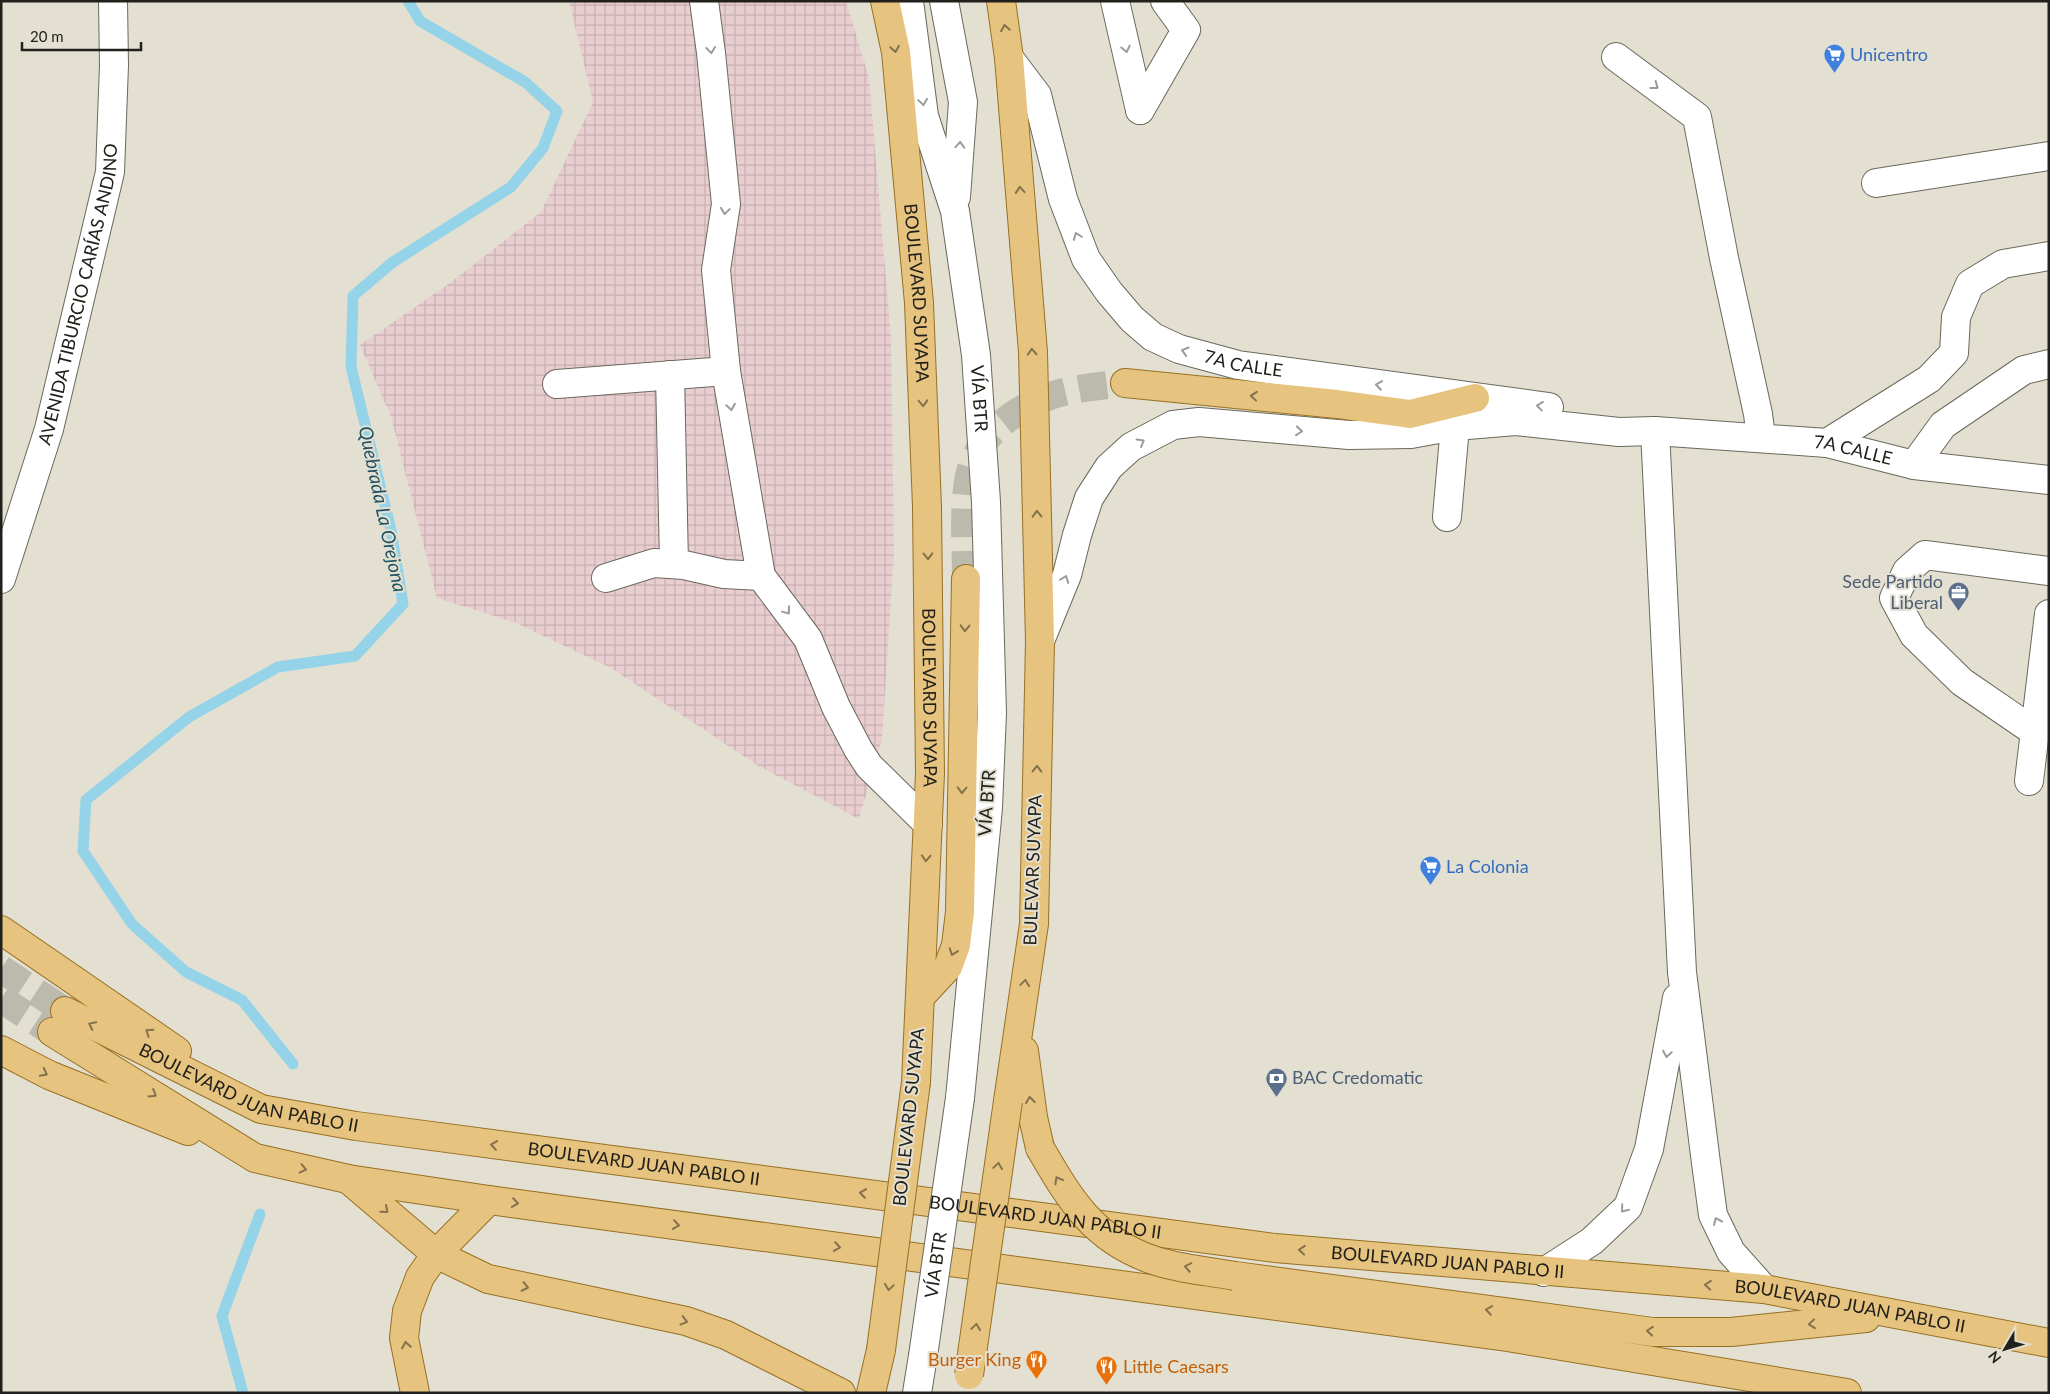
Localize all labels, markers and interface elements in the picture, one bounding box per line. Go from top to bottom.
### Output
scale bar [22,20,141,52]
one-way arrow [1000,24,1011,32]
text: 20 m [30,27,64,45]
supermarket icon: Unicentro [1822,43,1846,74]
place label: Unicentro [1850,43,1928,65]
one-way arrow [1120,44,1131,53]
one-way arrow [705,45,715,54]
one-way arrow [889,45,899,53]
one-way arrow [1649,80,1658,88]
one-way arrow [917,97,927,106]
one-way arrow [954,141,965,149]
street label: AVENIDA TIBURCIO CARÍAS ANDINO [33,143,121,447]
one-way arrow [1015,185,1026,193]
street label: BOULEVARD SUYAPA [900,202,934,384]
one-way arrow [720,207,731,215]
one-way arrow [1073,232,1083,241]
street label: 7A CALLE [1202,344,1284,381]
one-way arrow [1181,346,1189,356]
one-way arrow [1027,348,1038,356]
street label: VÍA BTR [967,364,993,433]
one-way arrow [1374,380,1382,391]
one-way arrow [1250,391,1258,402]
one-way arrow [918,399,929,407]
one-way arrow [1535,401,1543,412]
one-way arrow [726,403,736,411]
water label: Quebrada La Orejona [355,424,412,594]
one-way arrow [1295,425,1303,436]
street label: 7A CALLE [1813,430,1895,469]
one-way arrow [1135,438,1144,448]
one-way arrow [1032,510,1042,518]
one-way arrow [923,552,933,560]
place label: Sede Partido Liberal [1842,570,1943,613]
one-way arrow [1059,576,1069,584]
office icon: Sede Partido Liberal [1947,580,1971,611]
one-way arrow [781,605,789,614]
street label: BOULEVARD SUYAPA [918,608,942,789]
one-way arrow [960,624,970,632]
one-way arrow [1032,764,1042,772]
street label: VÍA BTR [973,768,999,837]
one-way arrow [957,786,967,794]
street label: BULEVAR SUYAPA [1018,793,1046,946]
one-way arrow [921,854,932,862]
supermarket icon: La Colonia [1418,855,1442,886]
place label: La Colonia [1446,855,1529,877]
one-way arrow [949,947,959,956]
one-way arrow [1019,979,1030,987]
one-way arrow [88,1021,97,1031]
street label: BOULEVARD SUYAPA [888,1026,928,1207]
one-way arrow [145,1029,155,1038]
street label: BOULEVARD JUAN PABLO II [136,1038,360,1136]
one-way arrow [1662,1050,1673,1059]
bank icon: BAC Credomatic [1264,1066,1288,1097]
place label: BAC Credomatic [1292,1066,1424,1088]
one-way arrow [39,1067,48,1077]
one-way arrow [148,1088,157,1098]
one-way arrow [1026,1096,1036,1104]
street label: BOULEVARD JUAN PABLO II [526,1137,761,1190]
one-way arrow [489,1140,498,1150]
one-way arrow [993,1162,1003,1170]
one-way arrow [299,1163,307,1173]
one-way arrow [1055,1176,1065,1185]
one-way arrow [859,1188,867,1199]
street label: BOULEVARD JUAN PABLO II [928,1190,1163,1243]
one-way arrow [511,1198,519,1208]
one-way arrow [1621,1204,1630,1213]
one-way arrow [379,1205,388,1214]
one-way arrow [1712,1217,1723,1226]
one-way arrow [672,1219,680,1230]
street label: VÍA BTR [919,1229,951,1299]
one-way arrow [833,1241,841,1252]
street label: BOULEVARD JUAN PABLO II [1330,1241,1565,1282]
one-way arrow [1297,1245,1305,1256]
one-way arrow [1183,1262,1192,1273]
street label: BOULEVARD JUAN PABLO II [1734,1275,1967,1337]
one-way arrow [1703,1280,1711,1291]
one-way arrow [520,1281,529,1292]
one-way arrow [884,1283,895,1291]
one-way arrow [1485,1305,1493,1316]
one-way arrow [679,1315,688,1326]
one-way arrow [1808,1318,1816,1329]
one-way arrow [970,1323,981,1331]
north arrow [1980,1324,2030,1374]
one-way arrow [1646,1326,1654,1337]
one-way arrow [401,1341,412,1349]
place label: Burger King [928,1348,1021,1370]
restaurant icon: Burger King [1025,1348,1049,1379]
text: N [1984,1348,2004,1367]
restaurant icon: Little Caesars [1095,1355,1119,1386]
place label: Little Caesars [1123,1355,1229,1377]

